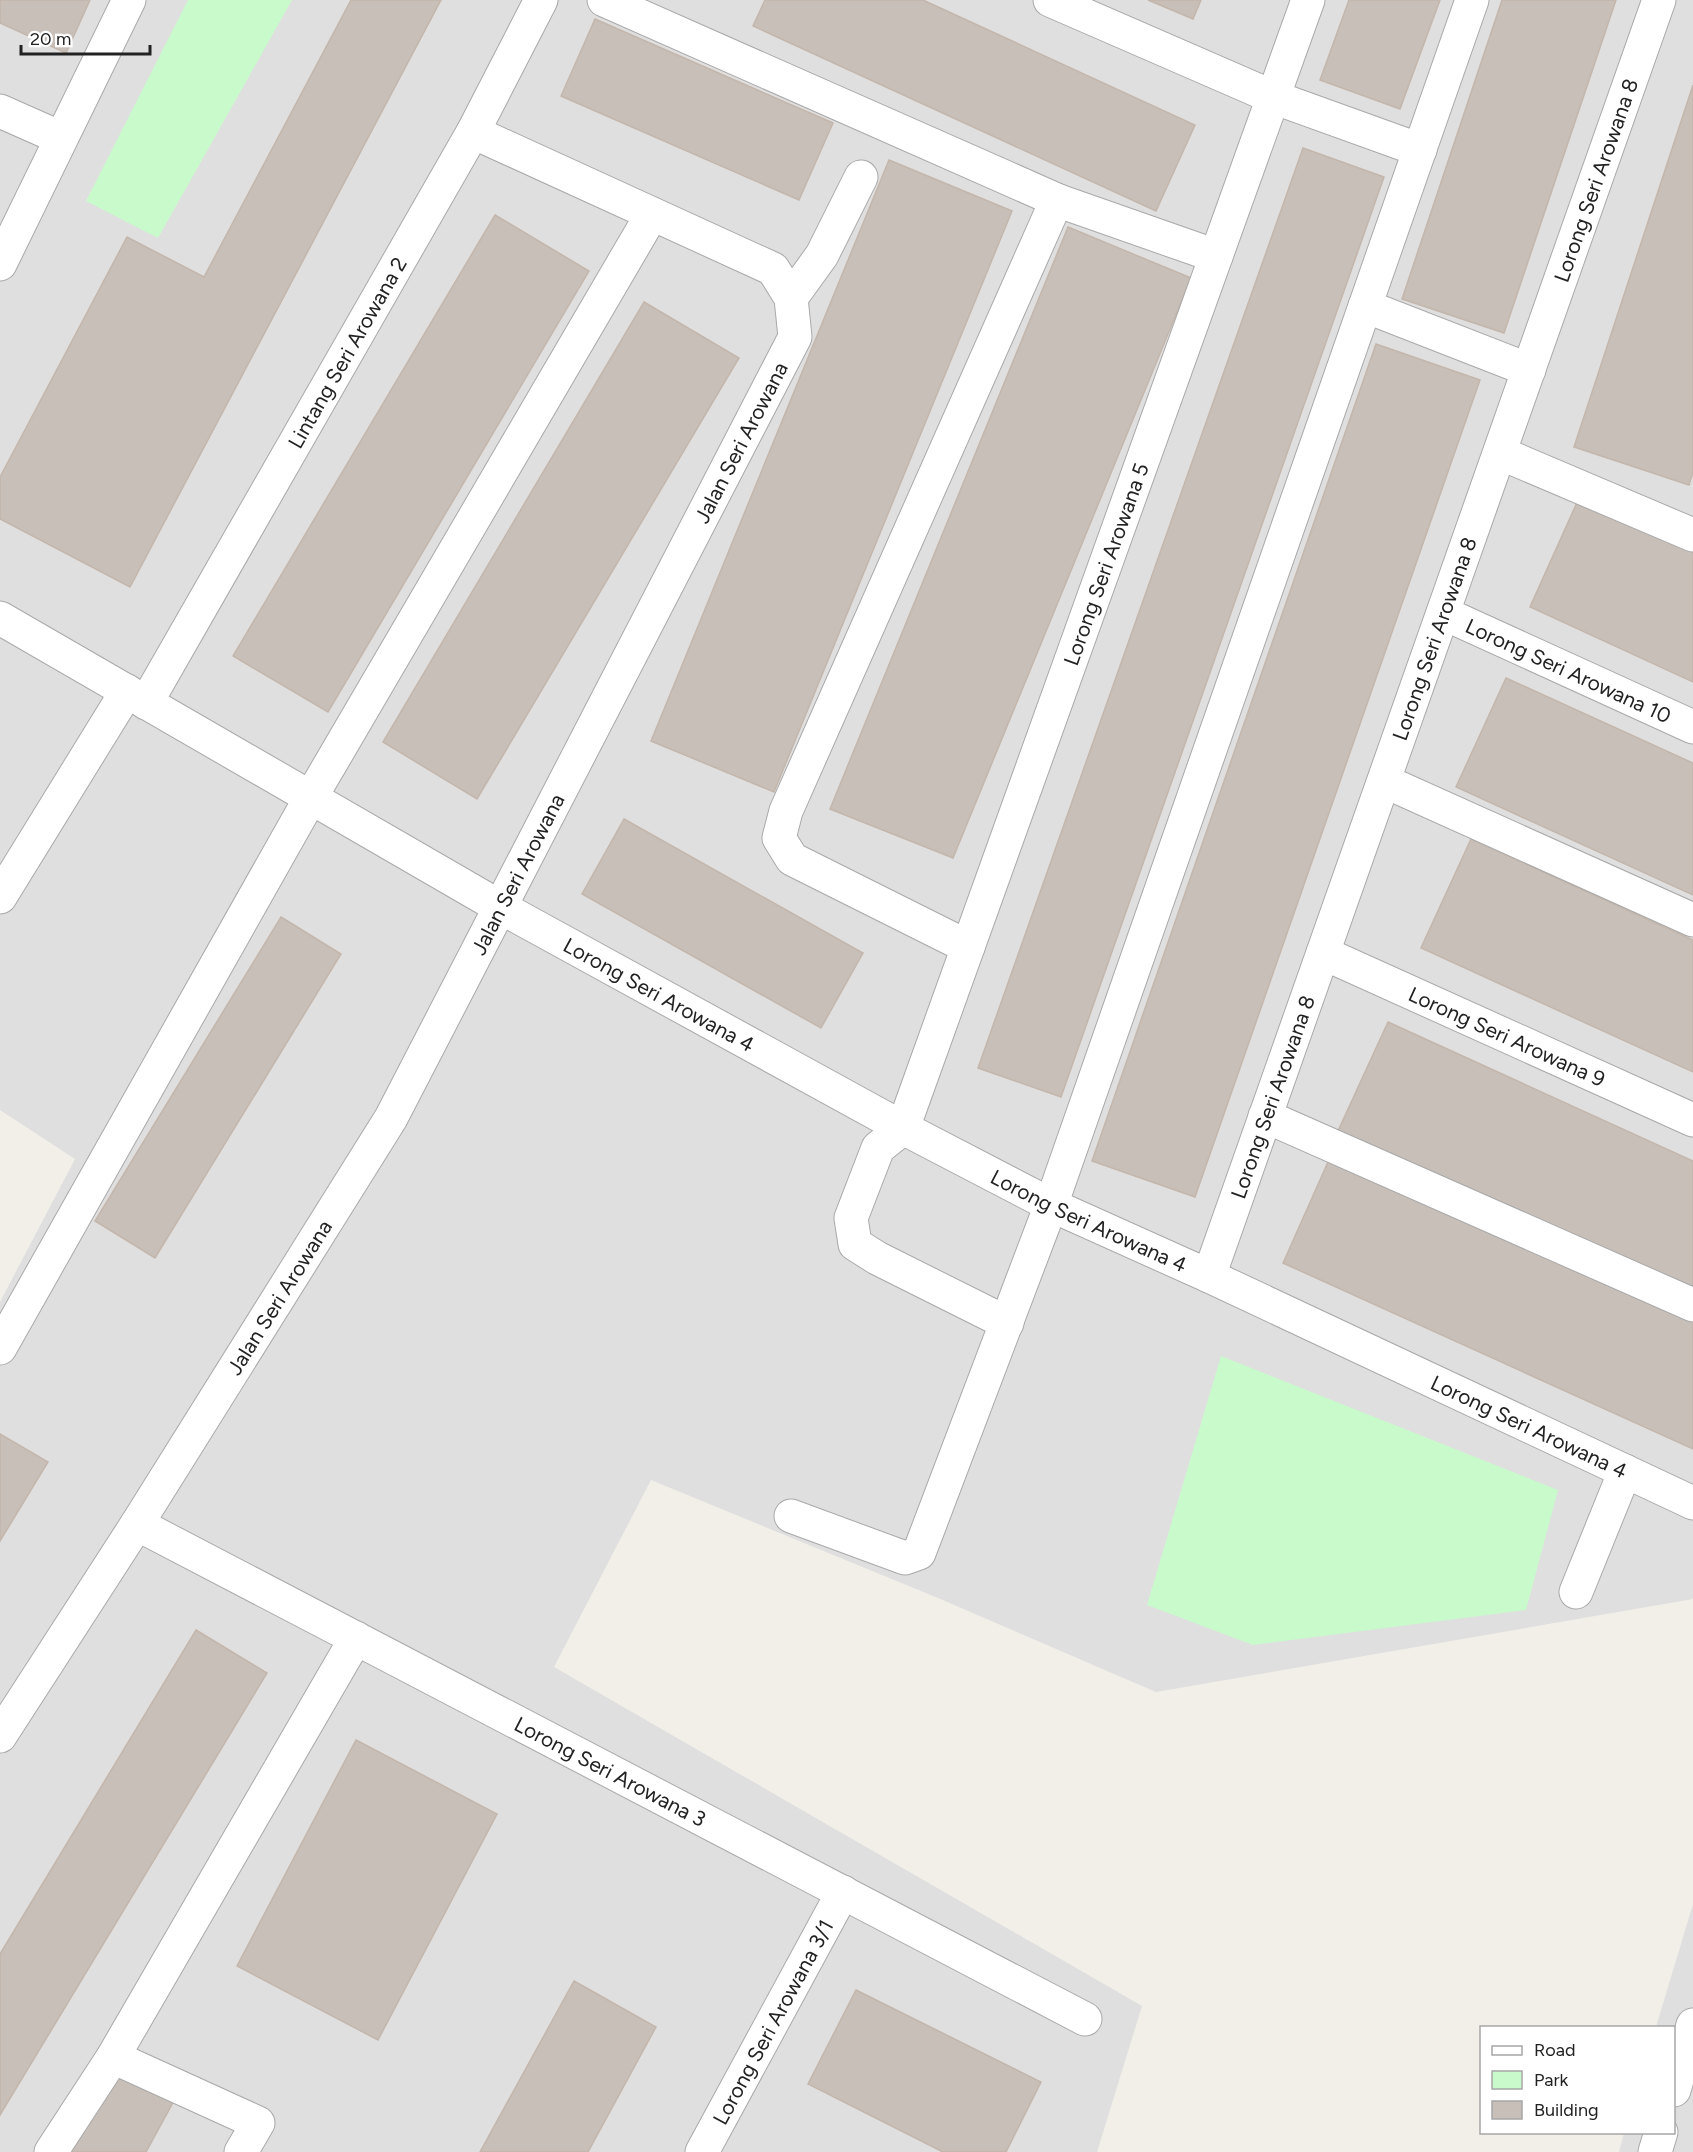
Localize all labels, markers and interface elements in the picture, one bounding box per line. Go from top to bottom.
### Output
scale bar [21,18,150,56]
text: 20 m [30,28,71,50]
street label: Lorong Seri Arowana 8 [1548,75,1643,285]
street label: Lintang Seri Arowana 2 [282,252,411,453]
street label: Jalan Seri Arowana [689,358,792,527]
street label: Lorong Seri Arowana 5 [1058,460,1153,669]
street label: Lorong Seri Arowana 8 [1386,533,1481,744]
street label: Lorong Seri Arowana 10 [1462,613,1675,728]
street label: Jalan Seri Arowana [465,789,569,959]
street label: Lorong Seri Arowana 4 [559,932,759,1057]
street label: Lorong Seri Arowana 9 [1405,981,1609,1091]
street label: Lorong Seri Arowana 8 [1225,992,1320,1202]
street label: Lorong Seri Arowana 4 [987,1163,1191,1277]
street label: Jalan Seri Arowana [221,1215,337,1379]
street label: Lorong Seri Arowana 4 [1427,1369,1632,1483]
street label: Lorong Seri Arowana 3 [510,1711,710,1831]
street label: Lorong Seri Arowana 3/1 [707,1915,838,2129]
legend [1480,2026,1675,2134]
text: Road [1534,2039,1575,2061]
text: Park [1534,2069,1569,2091]
text: Building [1534,2099,1599,2121]

